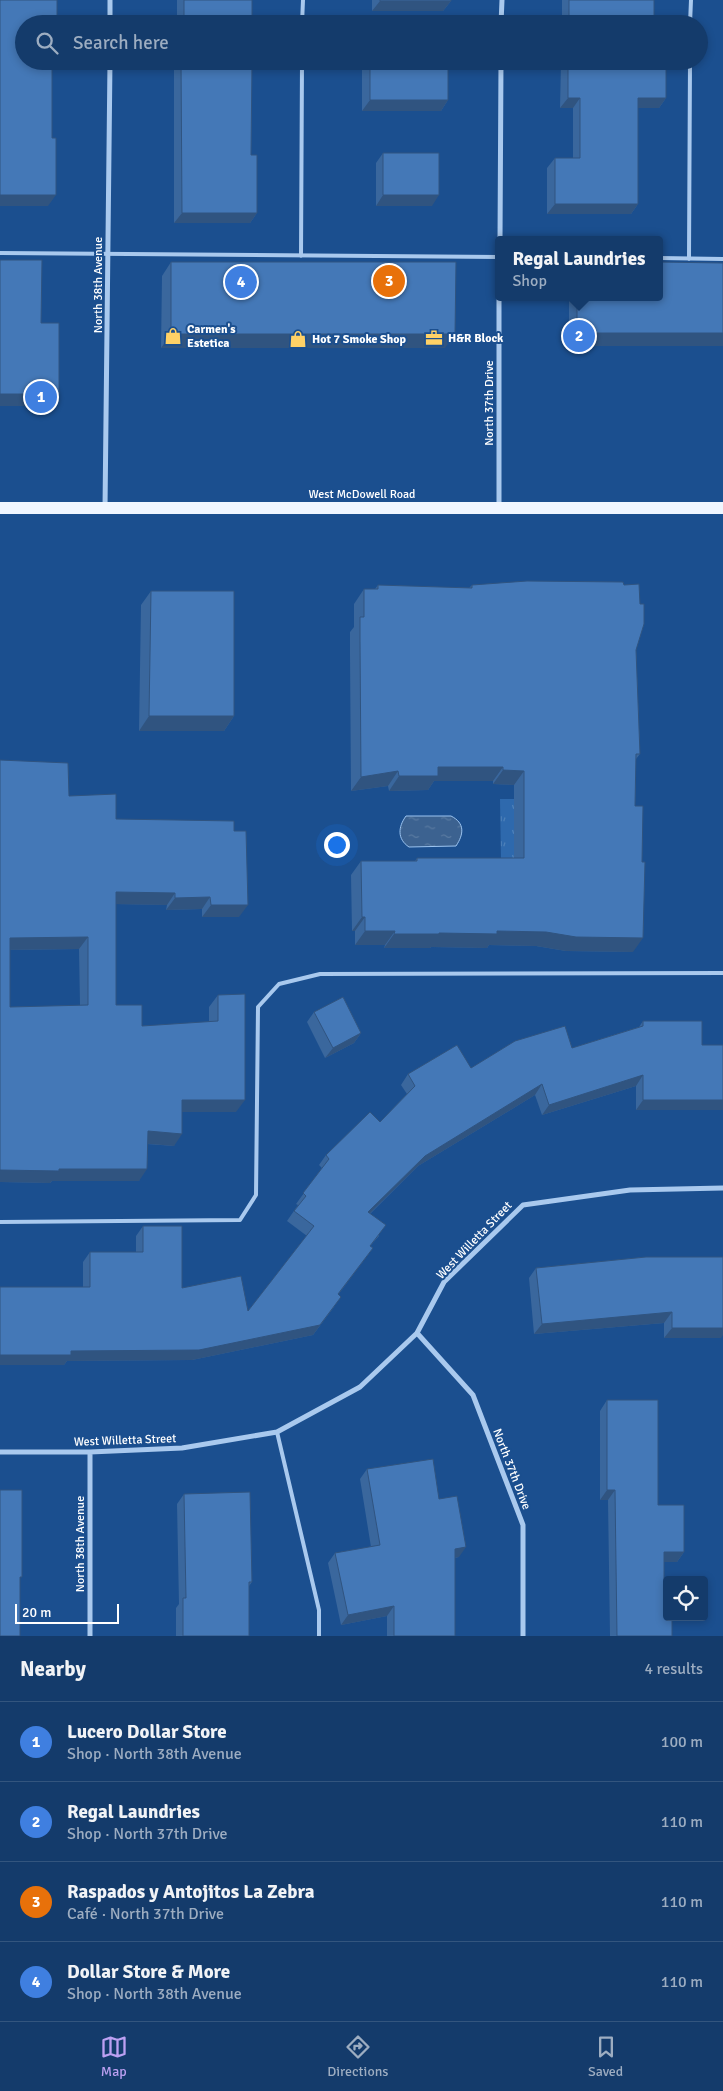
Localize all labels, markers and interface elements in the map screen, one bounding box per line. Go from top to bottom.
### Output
search box [15,15,708,70]
icon: search [33,29,61,57]
text: Search here [73,31,169,55]
popup [495,236,663,301]
street label: North 38th Avenue [91,237,106,333]
text: Regal Laundries [512,247,646,271]
pin: 3 [373,262,405,300]
pin: 4 [225,263,257,301]
text: Shop [512,271,547,291]
pin: 2 [563,317,595,355]
place label: Carmen's Estetica [187,322,236,351]
shop icon: Carmen's Estetica [163,326,183,346]
office icon: H&R Block [424,328,444,348]
shop icon: Hot 7 Smoke Shop [288,329,308,349]
place label: H&R Block [448,331,504,346]
place label: Hot 7 Smoke Shop [312,332,407,347]
street label: North 37th Drive [482,360,497,446]
pin: 1 [25,378,57,416]
street label: West McDowell Road [309,487,415,502]
your location [324,832,350,858]
street label: West Willetta Street [433,1198,515,1282]
street label: North 37th Drive [489,1427,534,1512]
street label: West Willetta Street [74,1431,176,1450]
street label: North 38th Avenue [73,1496,88,1592]
map controls [663,1576,708,1621]
button: locate [663,1576,708,1621]
scale bar [15,1601,119,1624]
text: 20 m [22,1604,51,1621]
text: Nearby [20,1656,86,1682]
text: 4 results [644,1659,703,1679]
text: Lucero Dollar Store [67,1720,227,1744]
text: 1 [32,1732,40,1752]
text: 100 m [661,1732,703,1752]
text: Shop · North 38th Avenue [67,1744,242,1764]
text: Regal Laundries [67,1800,200,1824]
text: 2 [32,1812,40,1832]
text: 110 m [661,1812,703,1832]
text: Shop · North 37th Drive [67,1824,227,1844]
text: Raspados y Antojitos La Zebra [67,1880,315,1904]
text: 3 [32,1892,40,1912]
text: 110 m [661,1892,703,1912]
text: Café · North 37th Drive [67,1904,224,1924]
text: Dollar Store & More [67,1960,230,1984]
text: 4 [32,1972,40,1992]
text: 110 m [661,1972,703,1992]
text: Shop · North 38th Avenue [67,1984,242,2004]
tab: Map [100,2033,128,2080]
tab: Directions [327,2033,388,2080]
tab: Saved [588,2033,623,2080]

